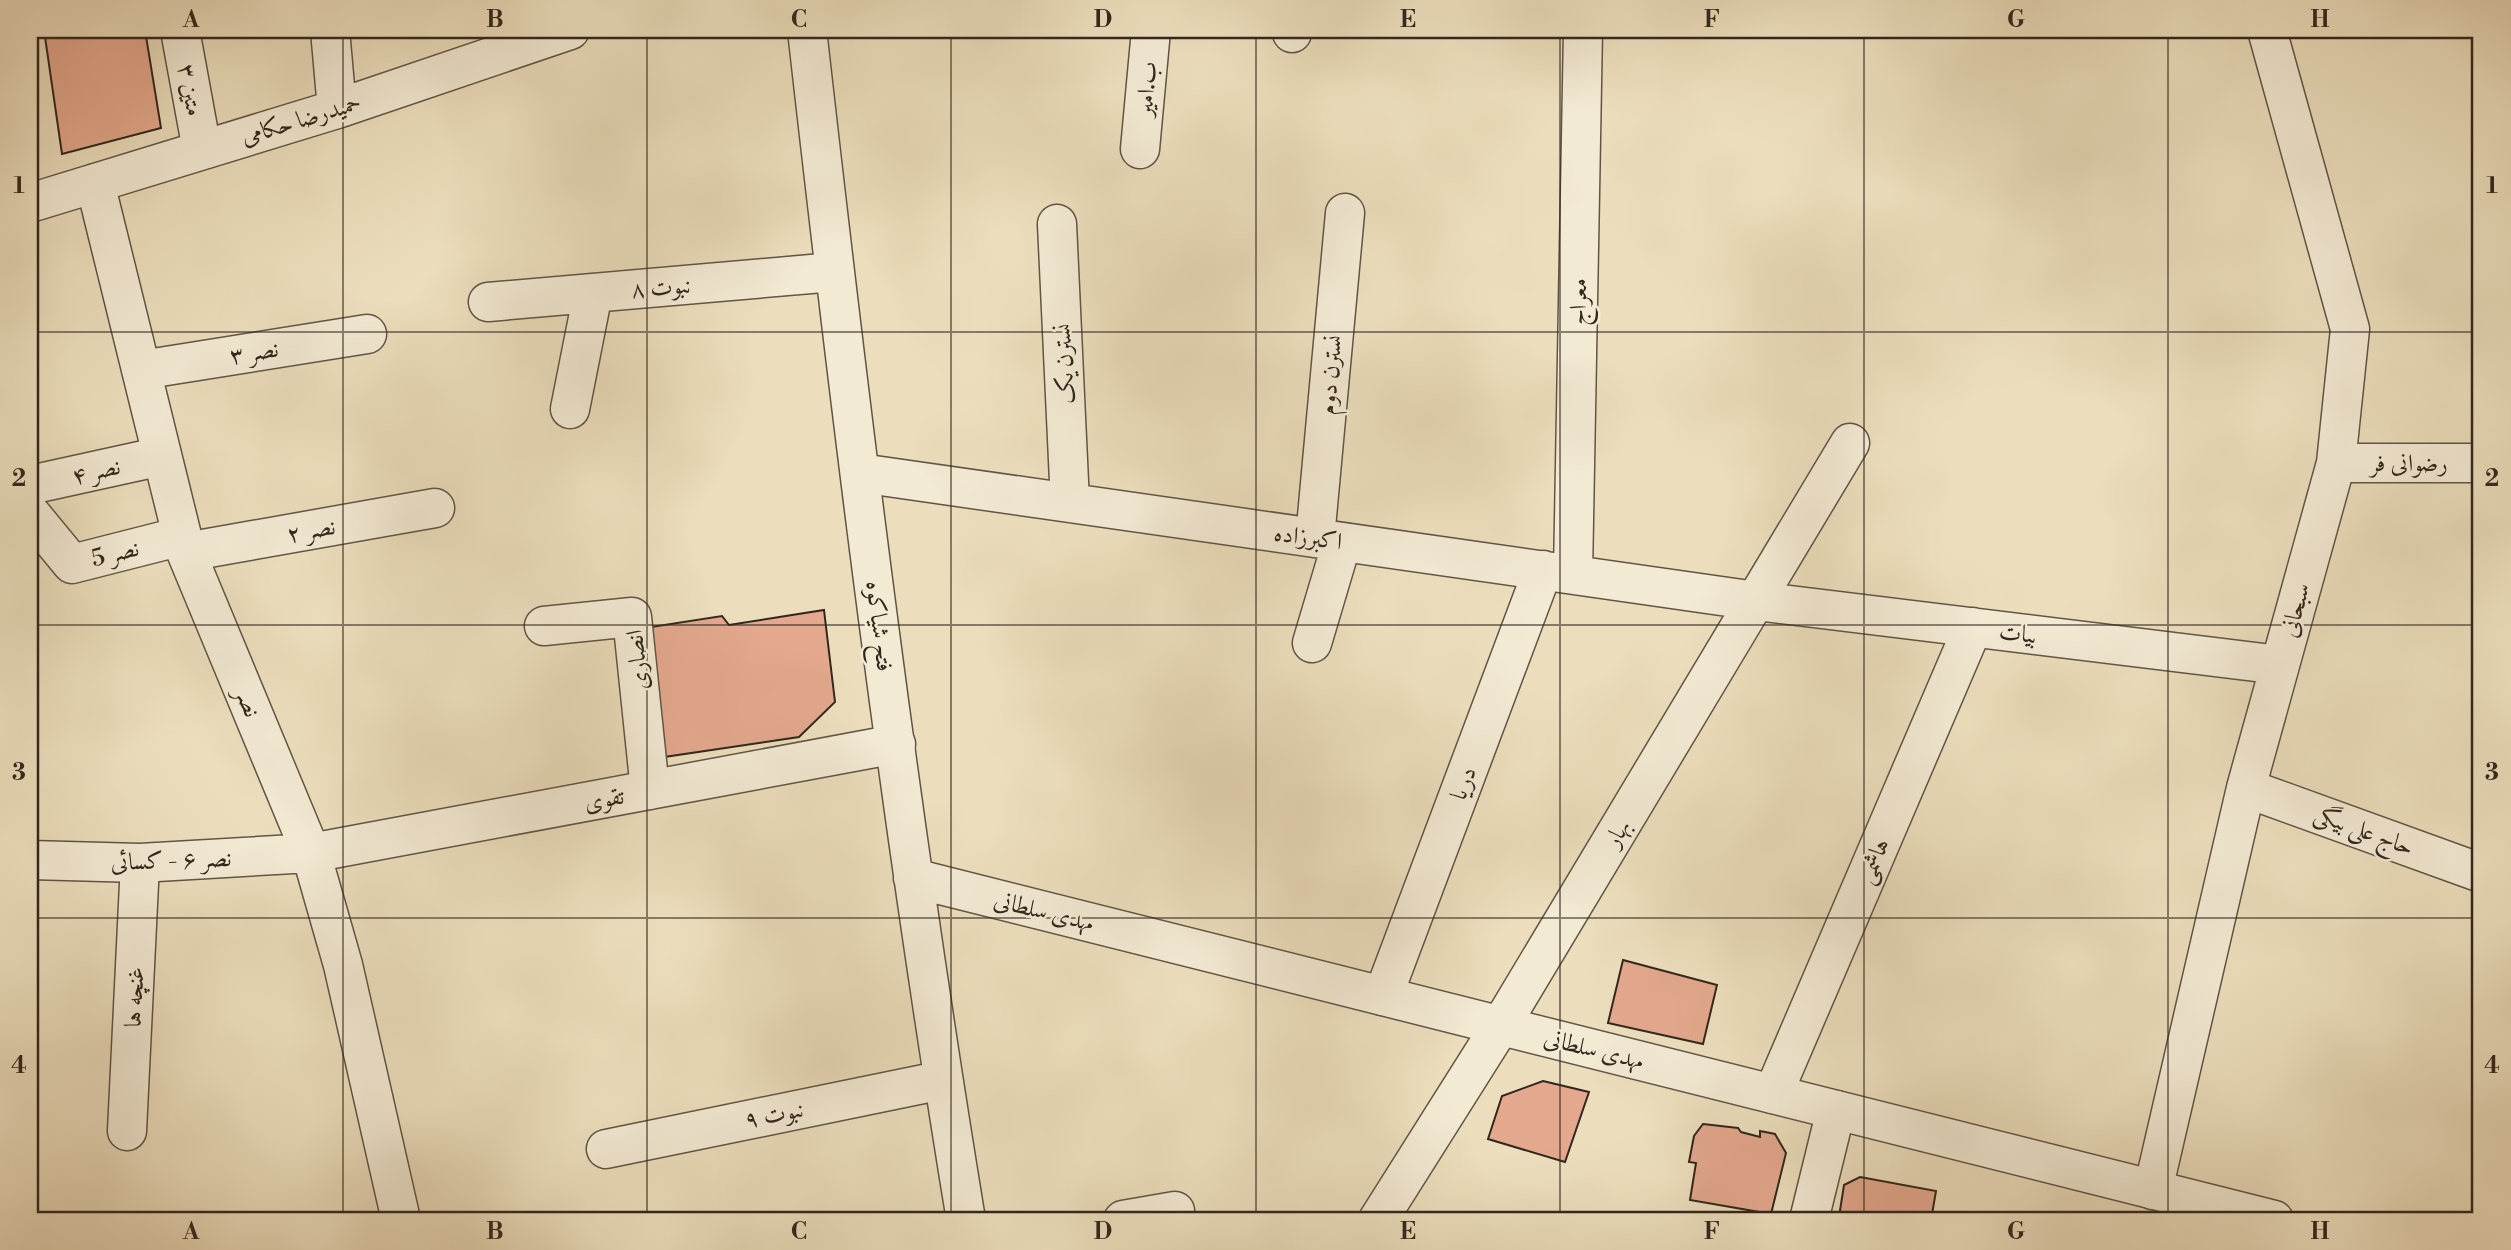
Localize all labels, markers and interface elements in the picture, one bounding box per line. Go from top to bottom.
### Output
text: A [182,6,200,34]
text: B [486,6,504,34]
text: C [791,6,807,34]
text: D [1094,6,1112,34]
text: E [1400,6,1416,34]
text: F [1704,6,1720,34]
text: G [2007,6,2025,34]
text: H [2311,6,2330,34]
street label: ب.امیر [1129,60,1164,121]
street label: متین ۳ [171,62,209,119]
street label: حمیدرضا حکامی [238,88,365,152]
text: 1 [13,172,25,200]
text: 1 [2486,172,2498,200]
street label: نبوت ۸ [630,270,692,306]
street label: معراج [1564,278,1599,326]
street label: نسترن یک [1048,323,1082,405]
street label: نصر ۳ [228,334,281,372]
street label: نسترن دوم [1313,334,1354,417]
street label: رضوانی فر [2367,449,2448,479]
street label: نصر ۴ [69,452,124,492]
text: 2 [12,465,26,493]
text: 2 [2485,465,2499,493]
street label: نصر ۲ [284,512,338,550]
street label: اکبرزاده [1272,518,1344,558]
street label: نصر 5 [88,534,142,574]
street label: فتح شیاکوه [854,579,899,674]
street label: سبحانی [2274,580,2318,641]
street label: بیات [1997,617,2038,651]
street label: انصاری [620,628,656,692]
street label: نصر [226,680,267,722]
text: 3 [12,759,26,787]
text: 3 [2485,759,2499,787]
street label: دریا [1444,762,1484,804]
street label: تقوی [582,781,627,819]
street label: حاج علی بیگی [2308,799,2418,868]
street label: بهار [1597,814,1638,855]
street label: هاشمی [1851,834,1898,889]
street label: نصر ۶ - کسائی [110,844,232,878]
street label: مهدی سلطانی [991,885,1097,939]
street label: غنچه ها [118,966,152,1028]
street label: مهدی سلطانی [1541,1023,1647,1077]
text: 4 [11,1052,27,1080]
text: 4 [2484,1052,2500,1080]
street label: نبوت ۹ [742,1095,807,1135]
text: A [182,1218,200,1246]
text: B [486,1218,504,1246]
text: C [791,1218,807,1246]
text: D [1094,1218,1112,1246]
text: E [1400,1218,1416,1246]
text: F [1704,1218,1720,1246]
text: G [2007,1218,2025,1246]
text: H [2311,1218,2330,1246]

